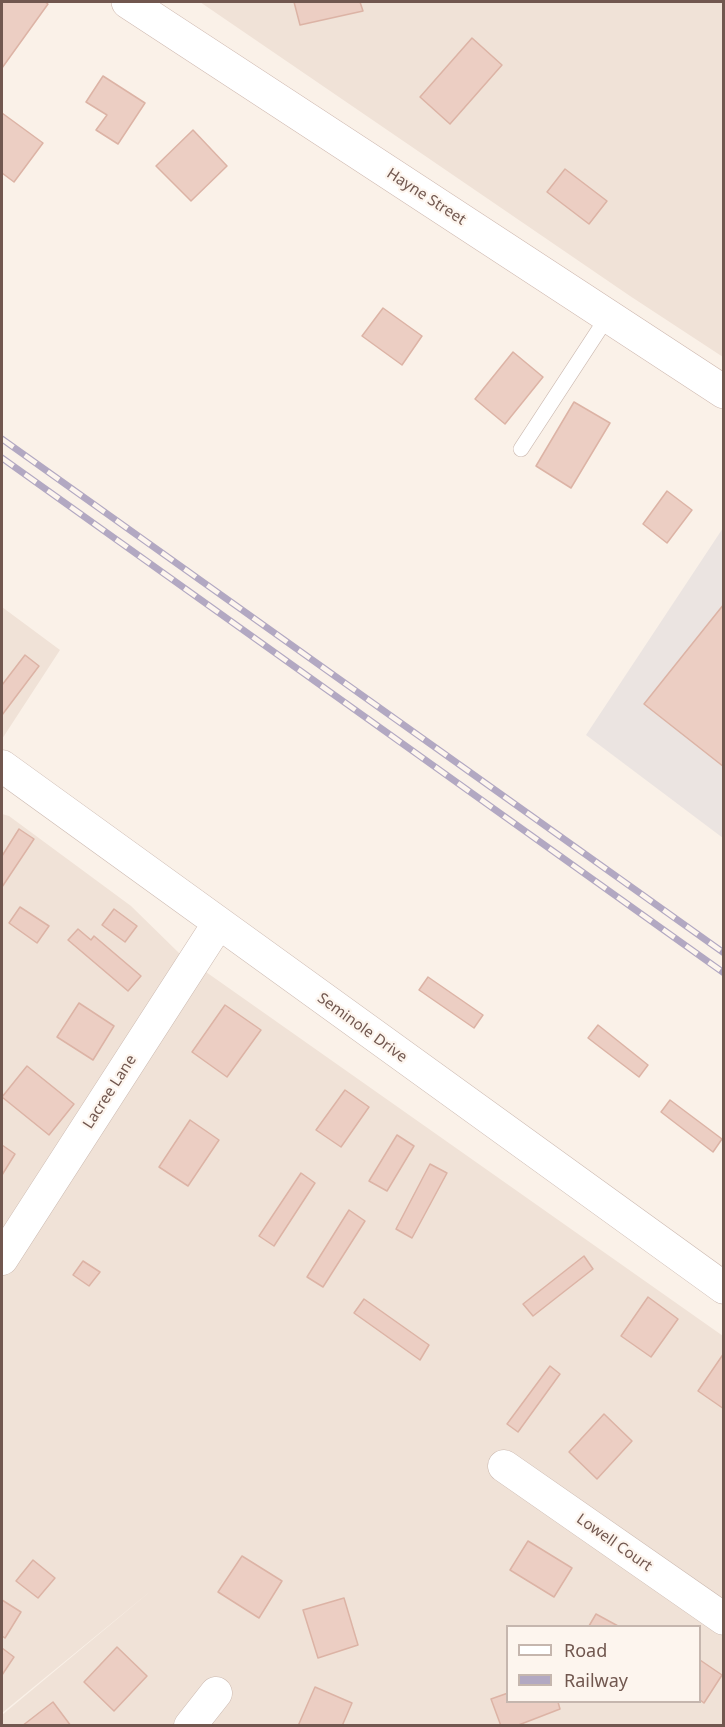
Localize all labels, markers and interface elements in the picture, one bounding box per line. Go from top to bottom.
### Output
street label: Hayne Street [383,165,469,229]
street label: Seminole Drive [314,989,410,1067]
street label: Lacree Lane [80,1052,140,1132]
street label: Lowell Court [573,1510,655,1576]
legend [506,1625,701,1703]
text: Road [564,1638,607,1662]
text: Railway [564,1668,628,1692]

